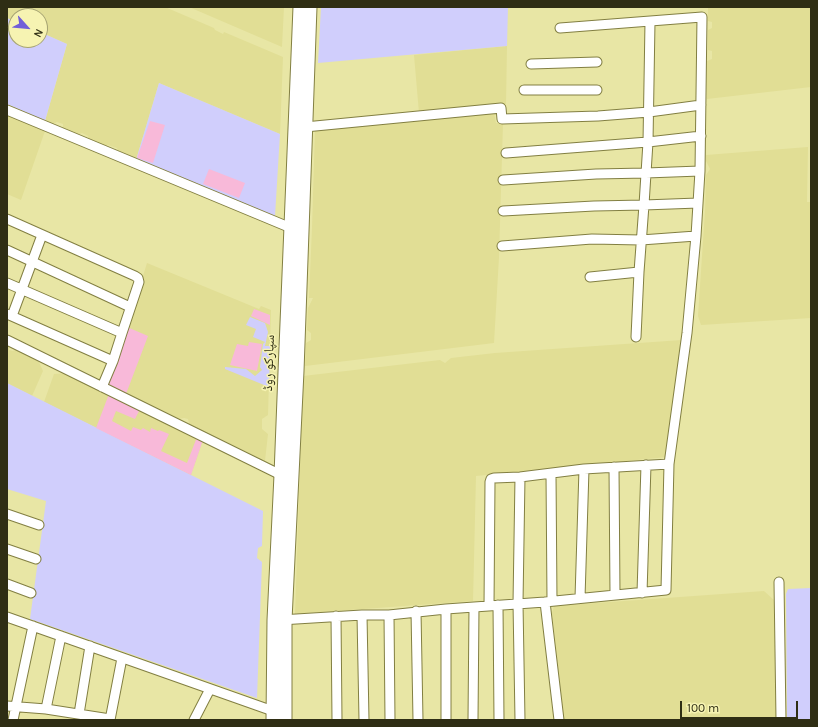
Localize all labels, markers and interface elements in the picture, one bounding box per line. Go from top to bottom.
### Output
north arrow [8,8,48,48]
text: N [31,27,46,40]
street label: سپارکو روڈ [260,334,278,392]
scale bar [682,693,800,719]
text: 100 m [687,701,719,715]

